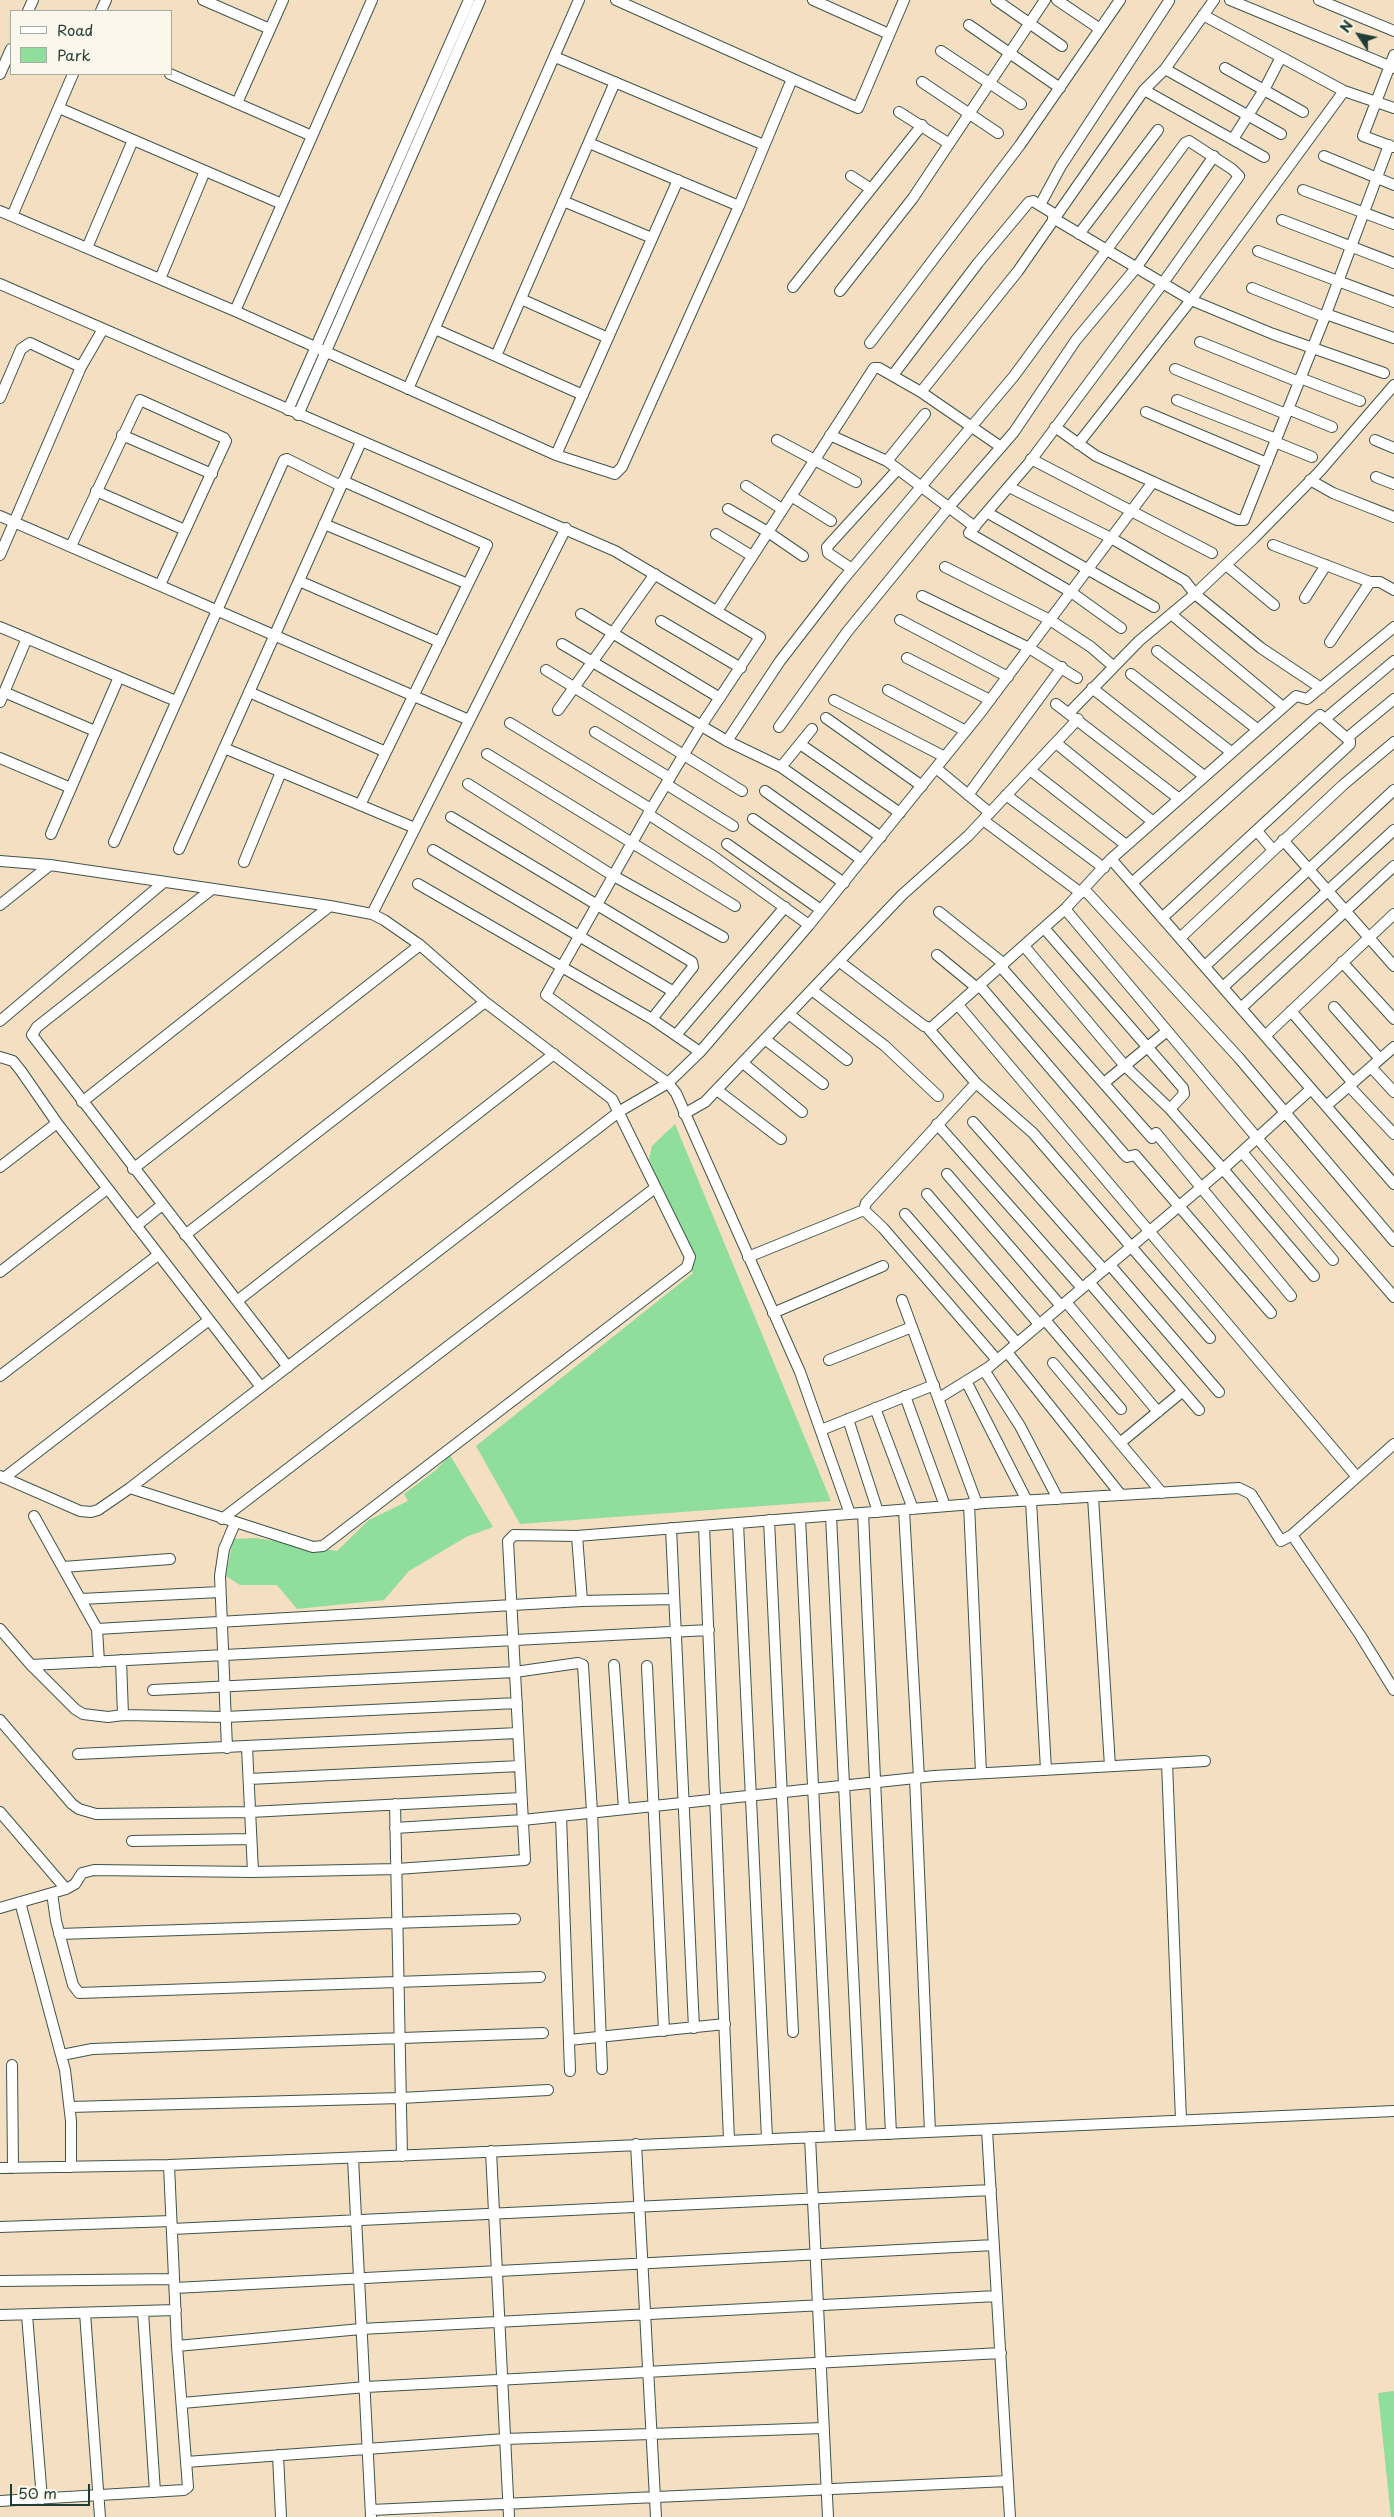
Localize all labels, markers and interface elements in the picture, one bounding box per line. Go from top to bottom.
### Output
legend [10,10,172,75]
north arrow [1334,10,1384,60]
text: N [1334,16,1358,37]
text: Road [57,18,93,41]
text: Park [57,43,91,66]
scale bar [12,2474,92,2506]
text: 50 m [18,2481,57,2504]

